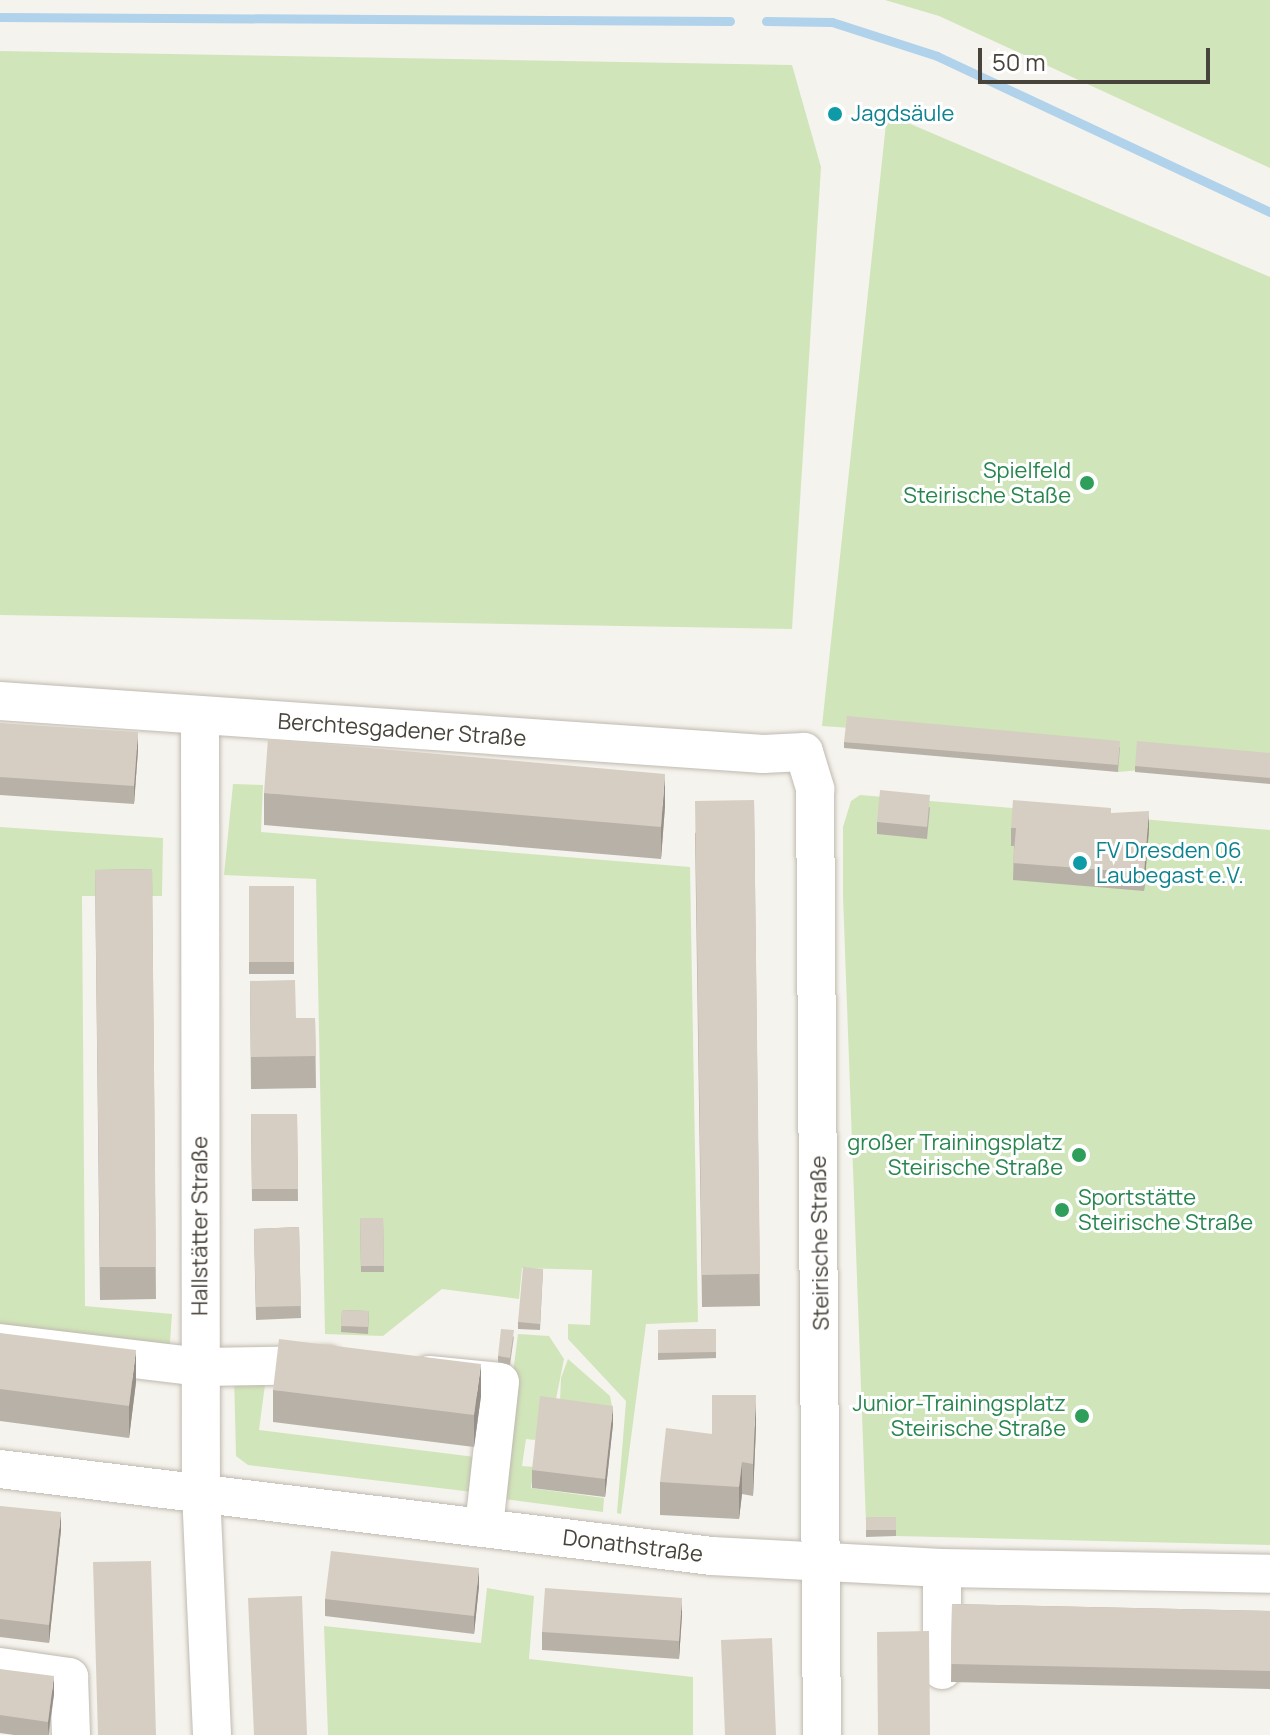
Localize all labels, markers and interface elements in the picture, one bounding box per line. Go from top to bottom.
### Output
scale bar [982,32,1214,82]
text: 50 m [992,45,1046,78]
place label: Jagdsäule [851,101,954,127]
marker: Jagdsäule [826,105,844,123]
place label: Spielfeld Steirische Staße [903,457,1071,508]
marker: Spielfeld Steirische Staße [1078,474,1096,492]
street label: Berchtesgadener Straße [277,708,527,752]
place label: FV Dresden 06 Laubegast e.V. [1096,837,1244,888]
marker: FV Dresden 06 Laubegast e.V. [1071,854,1089,872]
place label: großer Trainingsplatz Steirische Straße [847,1129,1063,1180]
street label: Hallstätter Straße [187,1136,213,1316]
marker: großer Trainingsplatz Steirische Straße [1070,1146,1088,1164]
street label: Steirische Straße [805,1155,835,1331]
place label: Sportstätte Steirische Straße [1078,1184,1253,1236]
marker: Sportstätte Steirische Straße [1053,1201,1071,1219]
place label: Junior-Trainingsplatz Steirische Straße [853,1390,1066,1442]
marker: Junior-Trainingsplatz Steirische Straße [1073,1407,1091,1425]
street label: Donathstraße [561,1524,705,1568]

